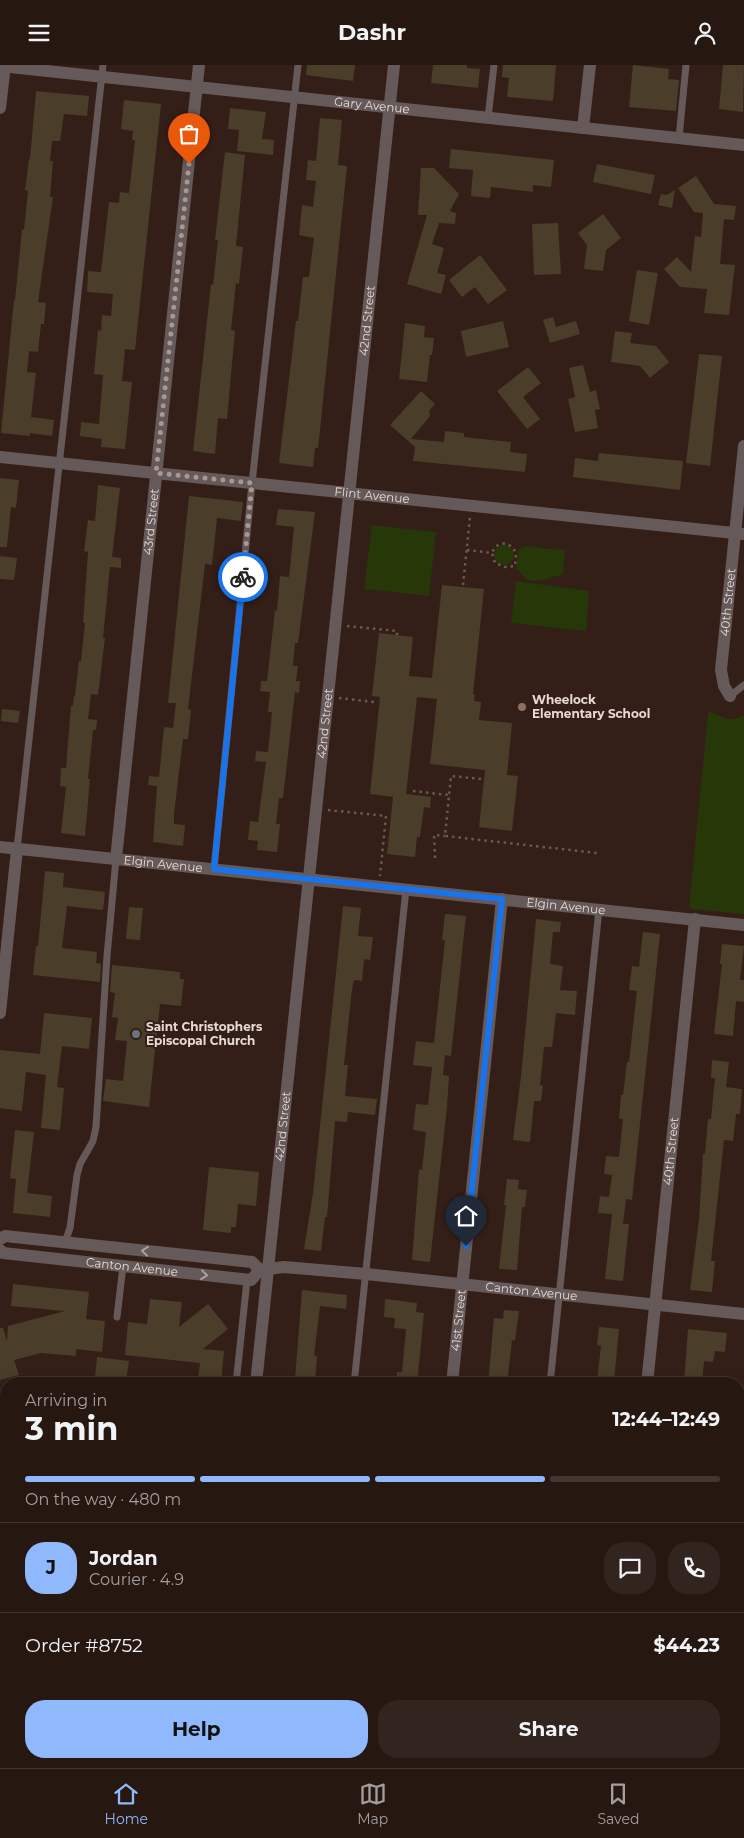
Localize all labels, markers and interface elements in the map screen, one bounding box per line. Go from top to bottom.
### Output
icon: menu [25,19,53,47]
text: Dashr [338,19,406,46]
icon: person [691,19,719,47]
street label: Gary Avenue [333,94,411,116]
pin [168,113,210,164]
icon: bag [175,120,203,148]
street label: 42nd Street [356,285,378,357]
street label: Flint Avenue [334,484,410,506]
street label: 43rd Street [140,488,162,556]
courier [218,552,268,602]
icon: bike [229,563,257,591]
street label: 40th Street [716,567,738,637]
street label: 42nd Street [313,688,336,759]
place label: Wheelock Elementary School [532,692,650,721]
marker: Wheelock Elementary School [516,701,528,713]
street label: Elgin Avenue [123,852,203,875]
street label: Elgin Avenue [526,894,606,917]
place label: Saint Christophers Episcopal Church [146,1019,263,1048]
marker: Saint Christophers Episcopal Church [130,1028,142,1040]
street label: 42nd Street [271,1090,294,1162]
street label: 40th Street [660,1116,682,1186]
pin [445,1195,487,1246]
icon: home [452,1202,480,1230]
one-way arrow [141,1246,149,1257]
street label: Canton Avenue [85,1254,179,1279]
one-way arrow [200,1269,208,1280]
street label: Canton Avenue [485,1279,578,1303]
street label: 41st Street [447,1288,469,1352]
text: Arriving in [25,1391,107,1410]
text: 12:44–12:49 [612,1408,720,1431]
text: 3 min [25,1409,118,1448]
text: On the way · 480 m [25,1490,181,1509]
button: chat [604,1542,656,1594]
button: phone [668,1542,720,1594]
text: Jordan [89,1547,158,1570]
text: J [46,1556,56,1579]
text: Courier · 4.9 [89,1570,184,1589]
text: Order #8752 [25,1634,143,1657]
text: $44.23 [653,1634,720,1657]
button: Help [25,1700,368,1758]
button: Share [378,1700,720,1758]
tab: Home [105,1780,148,1828]
tab: Map [357,1780,388,1828]
tab: Saved [597,1780,639,1828]

